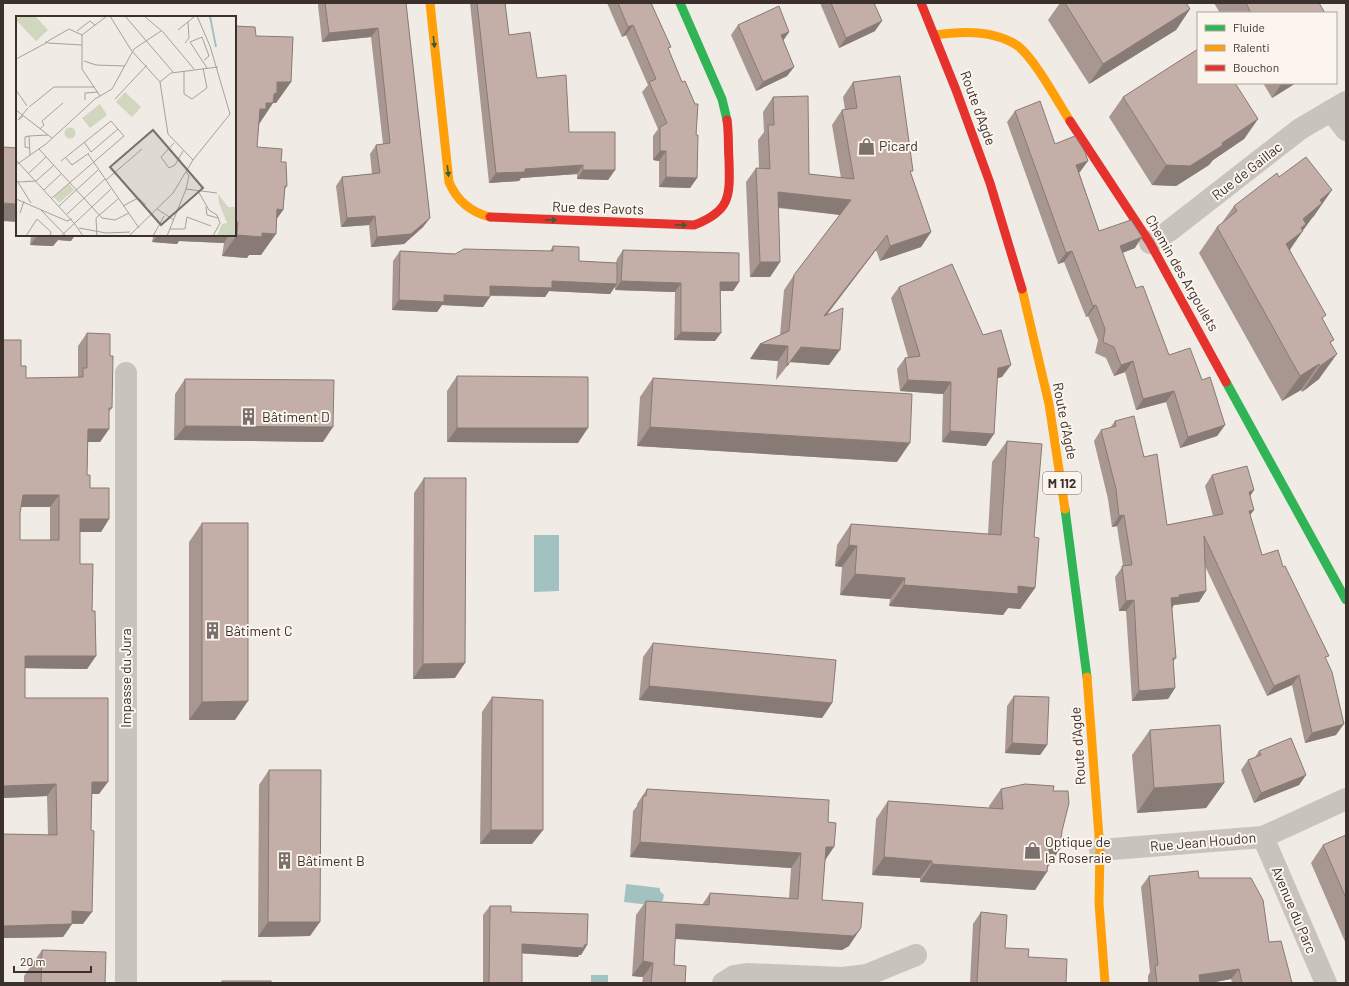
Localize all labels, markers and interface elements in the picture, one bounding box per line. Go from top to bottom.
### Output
legend [1197,12,1337,84]
inset map [16,16,236,236]
text: Fluide [1233,20,1265,34]
one-way arrow [430,36,437,48]
text: Ralenti [1233,40,1270,54]
text: Bouchon [1233,60,1279,74]
street label: Route d'Agde [957,68,1000,148]
shop icon: Picard [856,136,876,156]
place label: Picard [879,137,918,154]
street label: Rue de Gaillac [1208,138,1285,203]
one-way arrow [445,165,451,177]
street label: Rue des Pavots [552,197,645,218]
street label: Chemin des Argoulets [1142,211,1223,334]
one-way arrow [545,216,557,223]
one-way arrow [675,222,688,228]
street label: Route d'Agde [1050,381,1081,461]
building icon: Bâtiment D [239,407,259,427]
place label: Bâtiment D [262,408,330,425]
road number: M 112 [1043,472,1081,494]
building icon: Bâtiment C [202,621,222,641]
place label: Bâtiment C [225,622,292,639]
street label: Impasse du Jura [117,628,134,728]
street label: Route d'Agde [1066,706,1089,786]
street label: Rue Jean Houdon [1149,828,1257,855]
place label: Optique de la Roseraie [1045,833,1112,866]
shop icon: Optique de la Roseraie [1022,840,1042,860]
building icon: Bâtiment B [274,851,294,871]
place label: Bâtiment B [297,852,365,869]
street label: Avenue du Parc [1268,864,1320,956]
scale bar [14,948,91,974]
text: 20 m [20,954,46,968]

